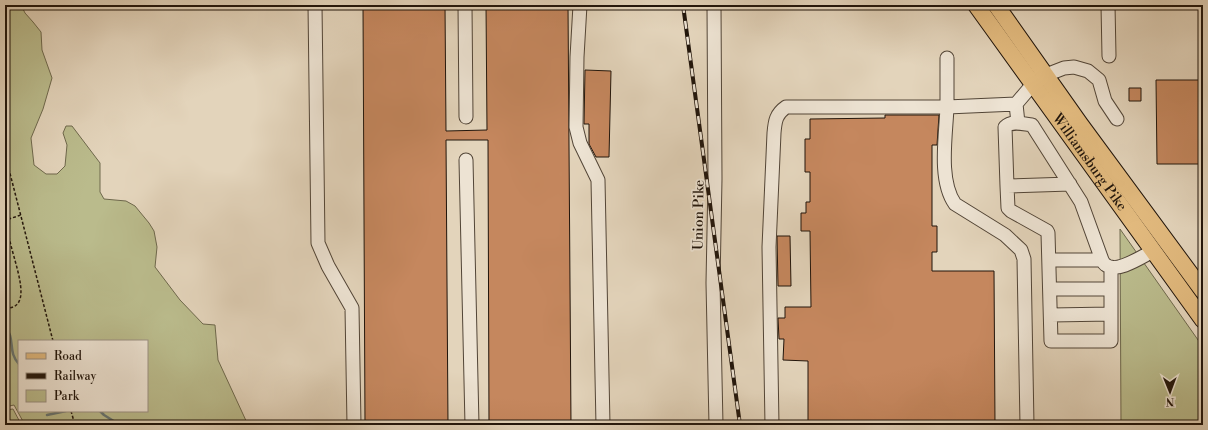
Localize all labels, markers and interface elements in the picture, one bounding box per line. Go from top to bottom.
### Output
street label: Williamsburg Pike [1048,109,1131,215]
street label: Union Pike [689,180,709,250]
legend [18,340,148,412]
text: Road [54,349,82,364]
text: Railway [54,369,96,384]
north arrow [1150,372,1190,412]
text: Park [54,389,80,404]
text: N [1165,394,1175,408]

